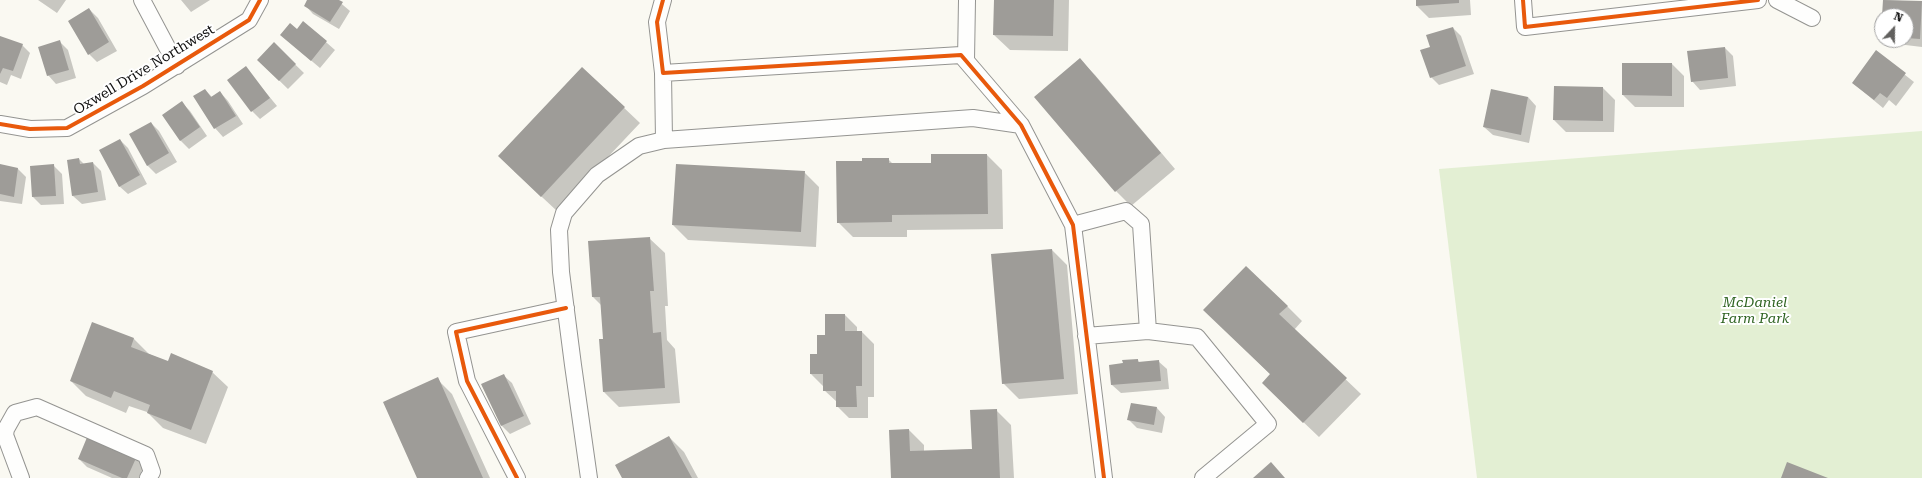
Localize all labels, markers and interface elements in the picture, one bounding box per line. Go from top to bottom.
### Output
north arrow [1874,8,1914,48]
text: N [1892,10,1905,25]
street label: Oxwell Drive Northwest [71,21,217,119]
park label: McDaniel Farm Park [1721,295,1789,328]

